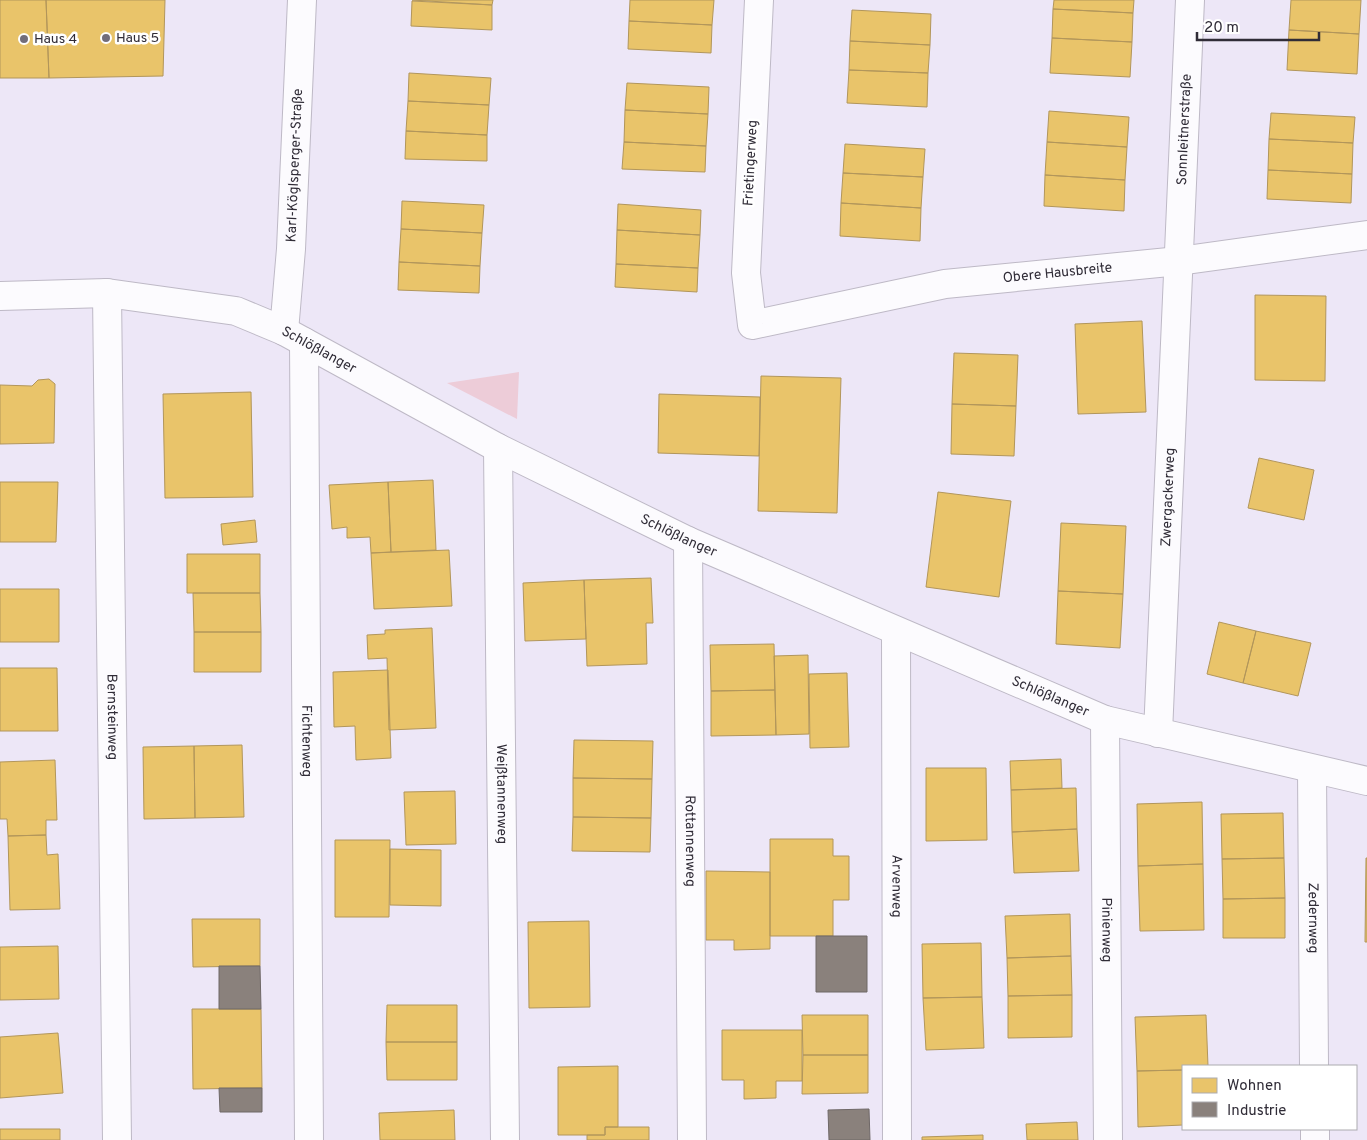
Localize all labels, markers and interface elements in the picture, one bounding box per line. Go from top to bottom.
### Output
scale bar [1197,10,1320,42]
text: 20 m [1204,19,1239,38]
place label: Haus 5 [116,30,159,47]
place label: Haus 4 [34,31,77,48]
marker: Haus 5 [100,32,112,44]
marker: Haus 4 [18,33,30,45]
street label: Sonnleitnerstraße [1173,74,1195,186]
street label: Karl-Köglsperger-Straße [283,88,307,243]
street label: Frietingerweg [740,119,762,207]
street label: Obere Hausbreite [1002,259,1113,287]
street label: Schlößlanger [279,323,360,378]
street label: Zwergackerweg [1158,447,1179,547]
street label: Schlößlanger [638,510,720,561]
street label: Schlößlanger [1009,672,1092,721]
street label: Bernsteinweg [103,674,121,760]
street label: Fichtenweg [298,705,315,777]
street label: Weißtannenweg [492,744,511,844]
street label: Rottannenweg [681,795,699,887]
street label: Arvenweg [888,854,905,918]
street label: Zedernweg [1304,882,1322,953]
street label: Pinienweg [1098,898,1115,962]
legend [1182,1065,1357,1130]
text: Wohnen [1227,1077,1282,1096]
text: Industrie [1227,1102,1286,1121]

